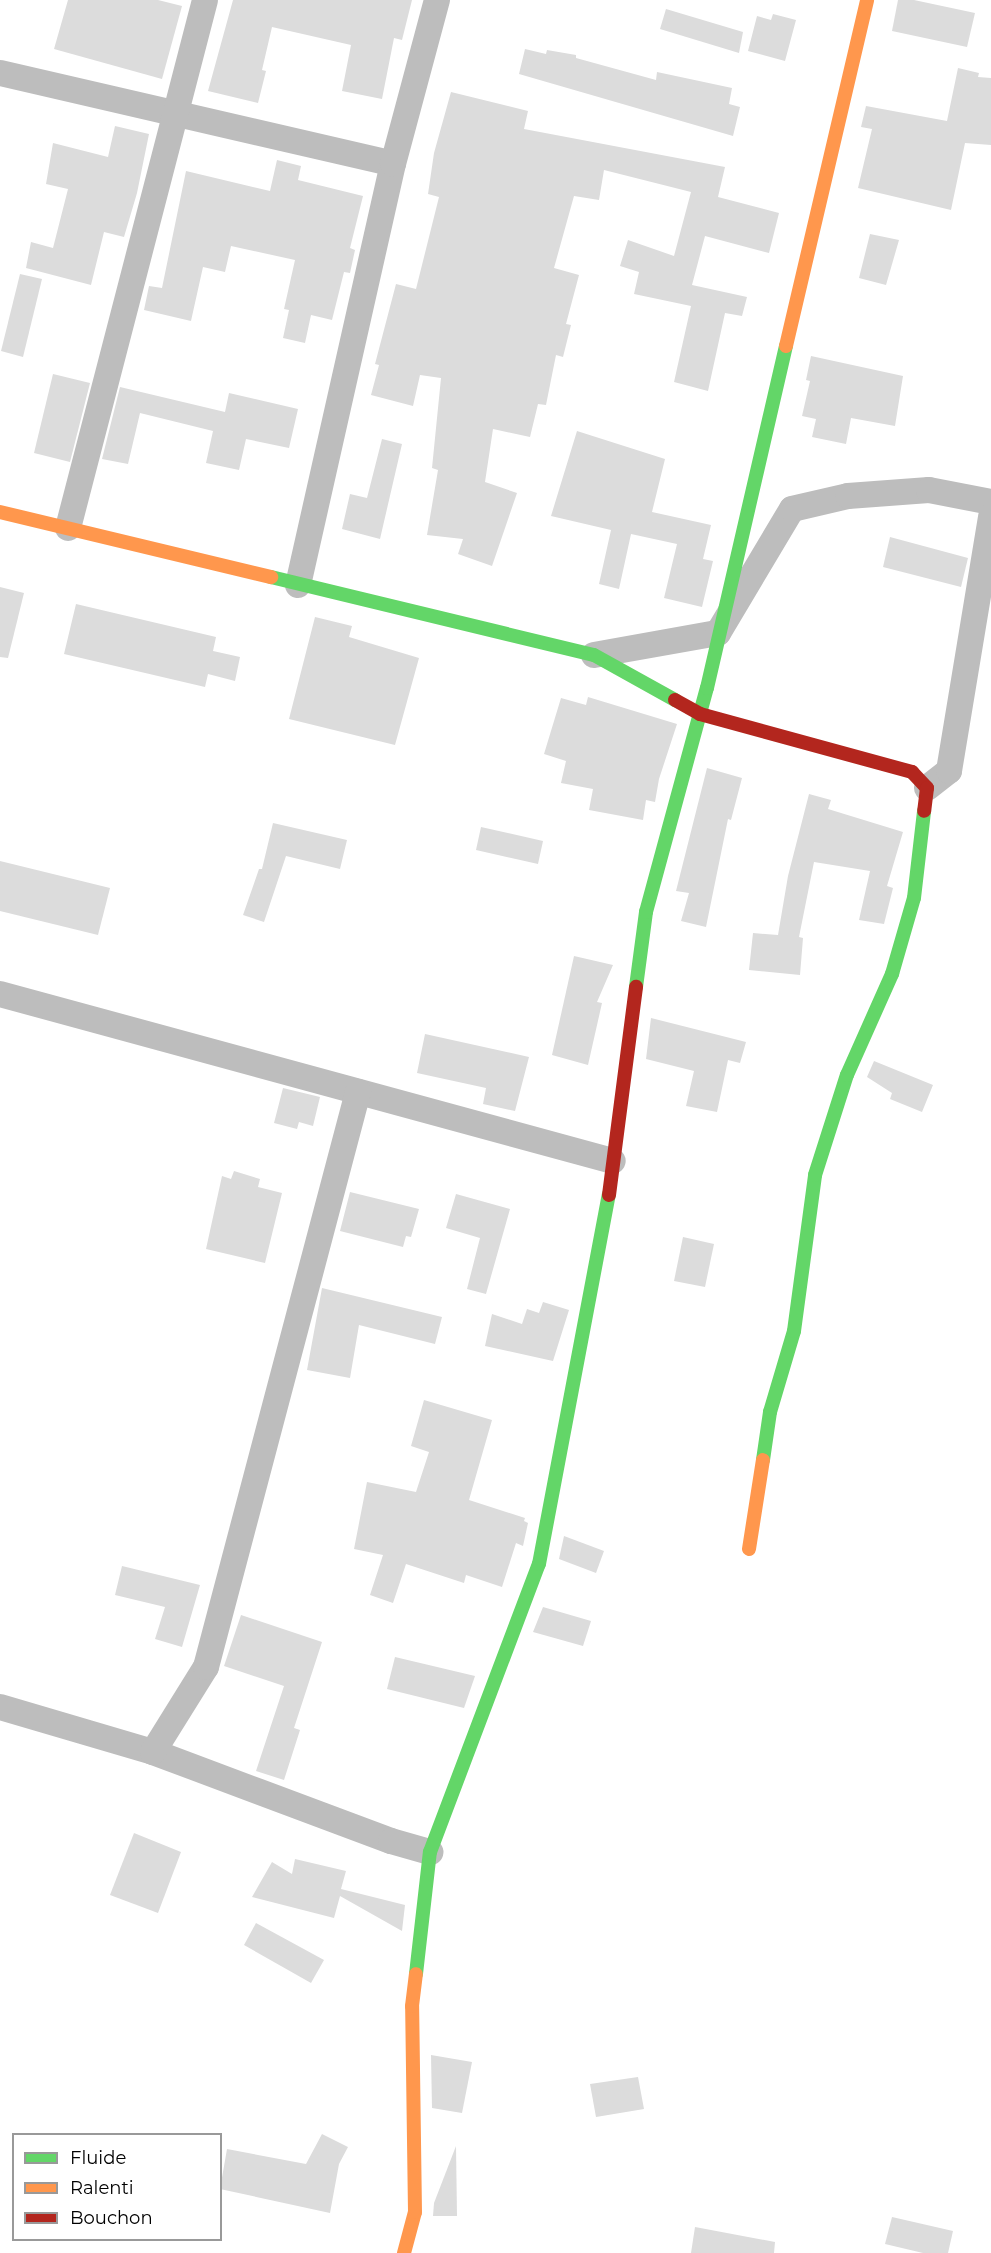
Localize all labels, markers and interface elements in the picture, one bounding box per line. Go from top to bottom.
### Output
legend [12,2133,222,2241]
text: Fluide [70,2147,126,2169]
text: Ralenti [70,2177,134,2199]
text: Bouchon [70,2207,153,2229]

